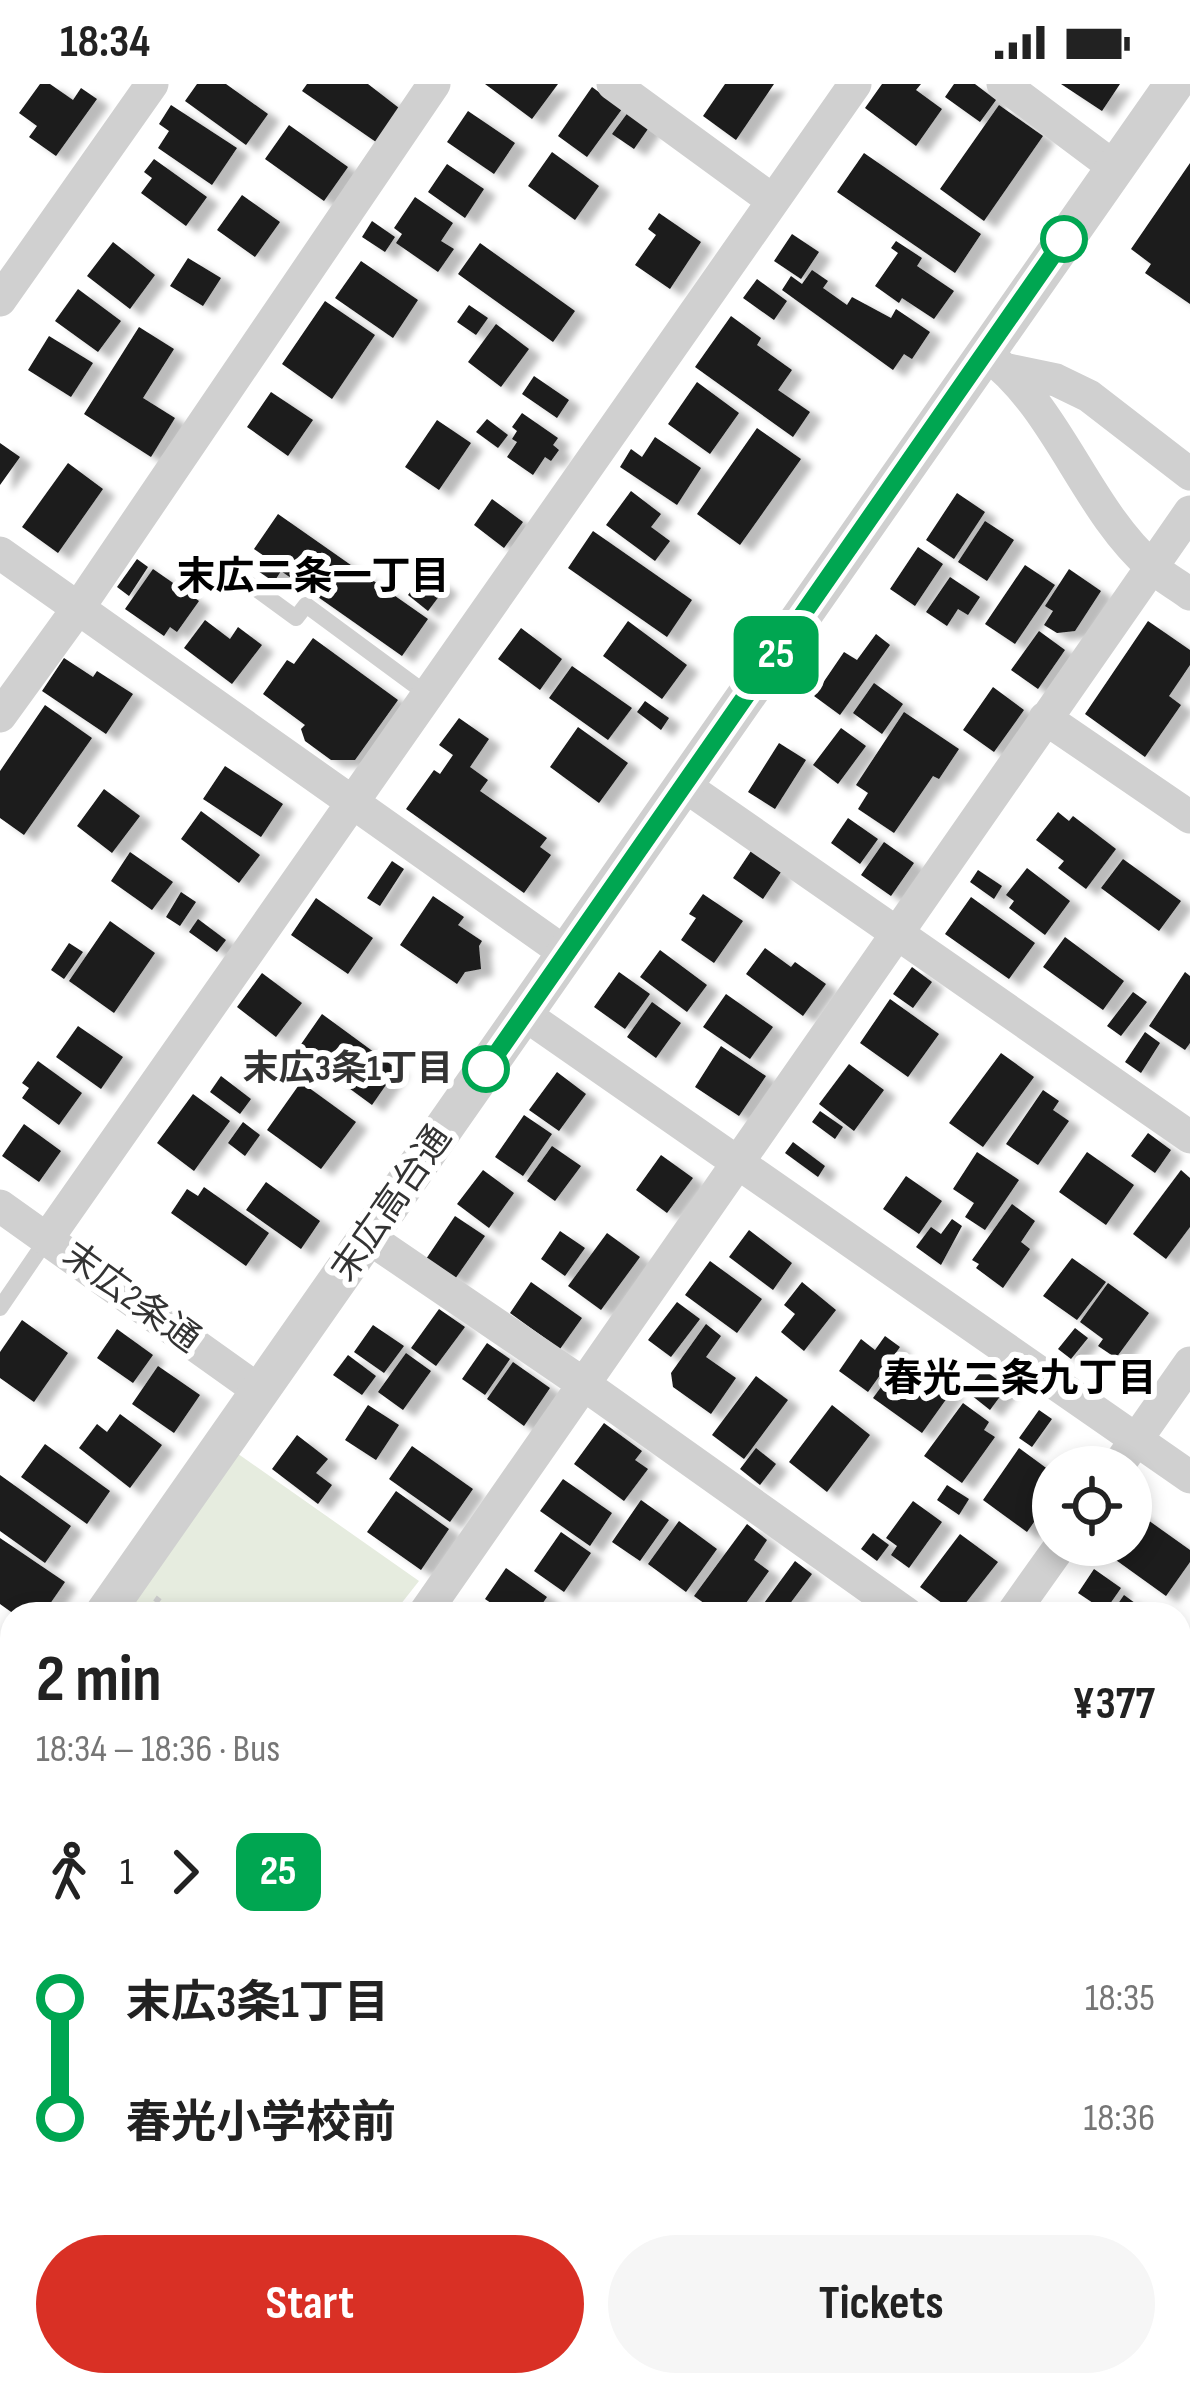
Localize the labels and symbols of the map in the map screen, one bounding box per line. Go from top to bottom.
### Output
unlabelled marker [1042,217,1086,261]
district label: 末広二条一丁目 [176,554,450,601]
line badge: 25 [722,616,830,694]
marker: 末広3条1丁目 [464,1047,508,1091]
place label: 末広3条1丁目 [243,1048,453,1091]
street label: 末広高台通 [323,1118,461,1290]
street label: 末広2条通 [54,1234,208,1362]
district label: 春光二条九丁目 [883,1356,1157,1403]

